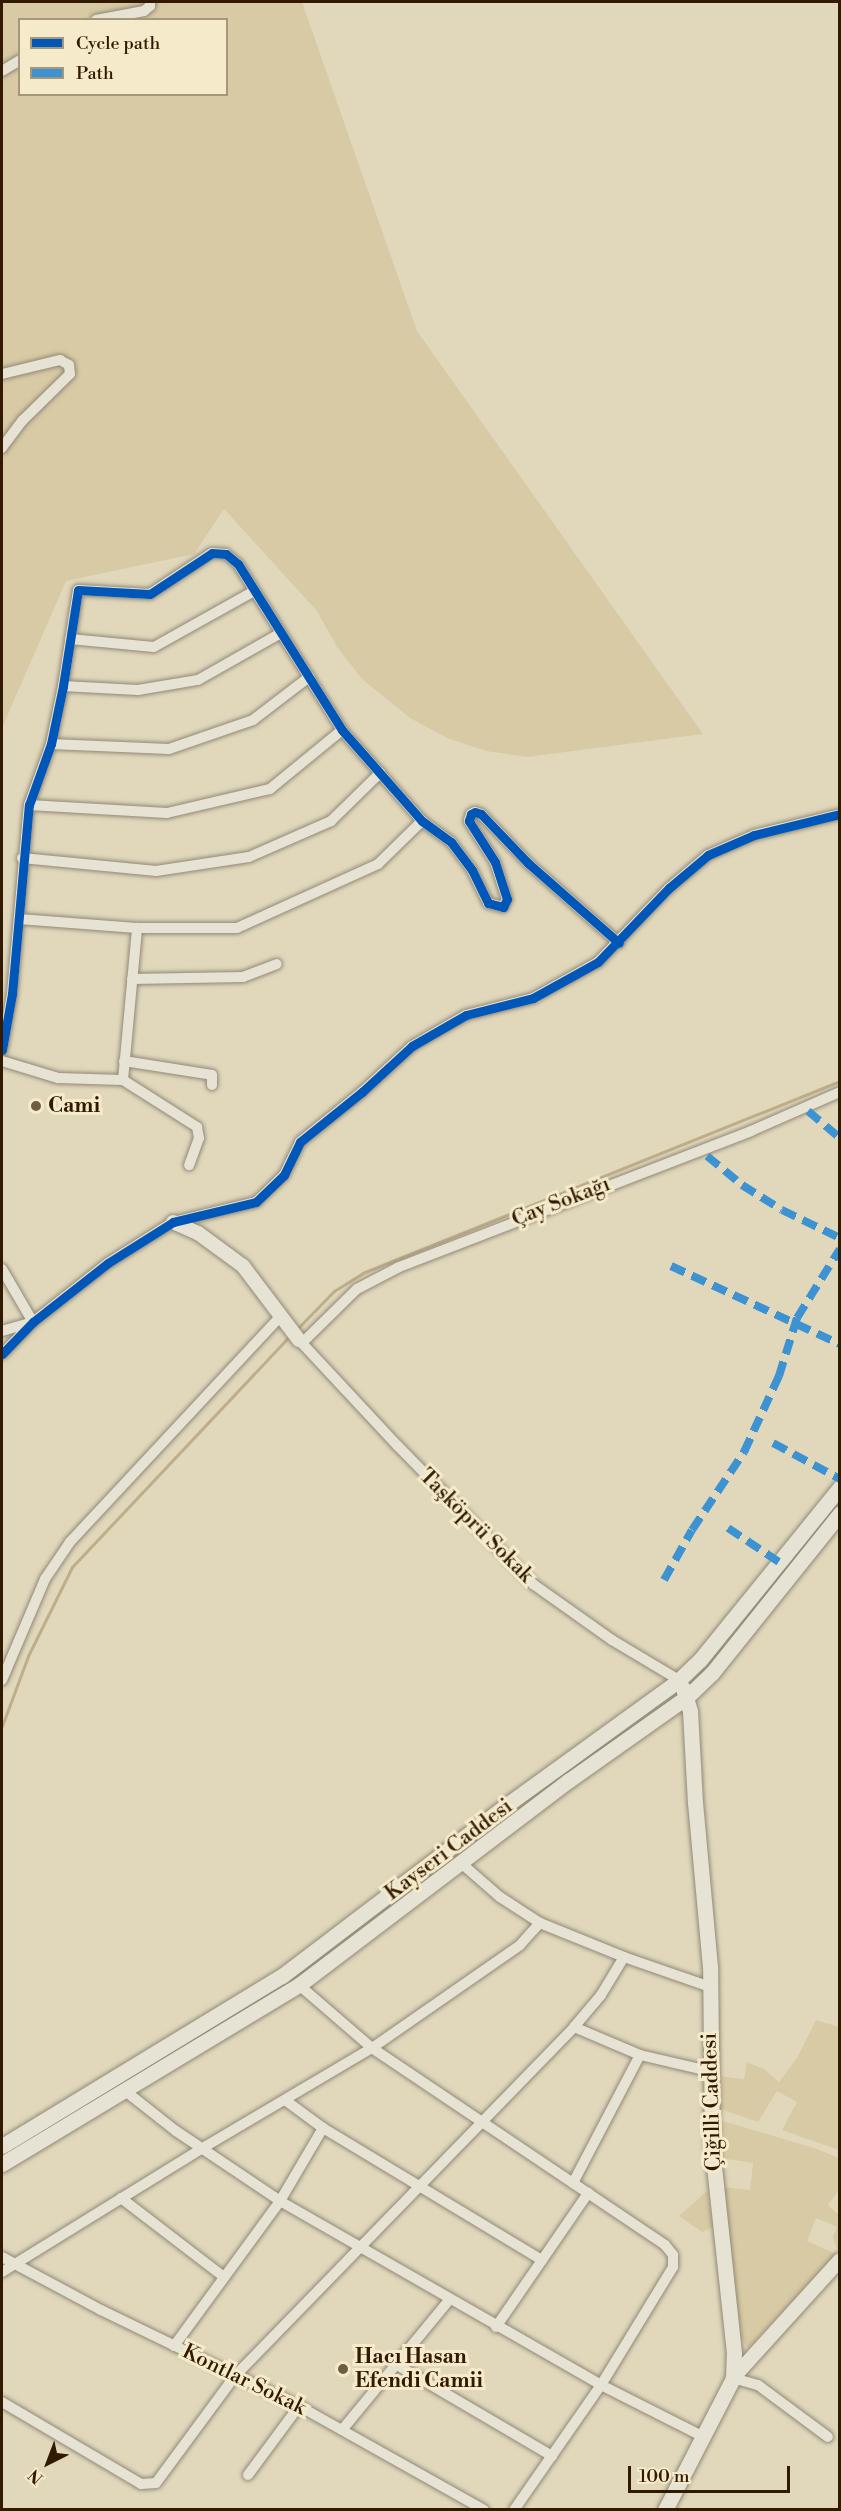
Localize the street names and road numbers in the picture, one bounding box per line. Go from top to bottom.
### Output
street label: Çay Sokağı [508,1172,614,1232]
street label: Taşköprü Sokak [414,1464,538,1588]
street label: Kayseri Caddesi [380,1794,518,1906]
street label: Çiğilli Caddesi [697,2032,727,2172]
street label: Kontlar Sokak [178,2339,310,2421]

